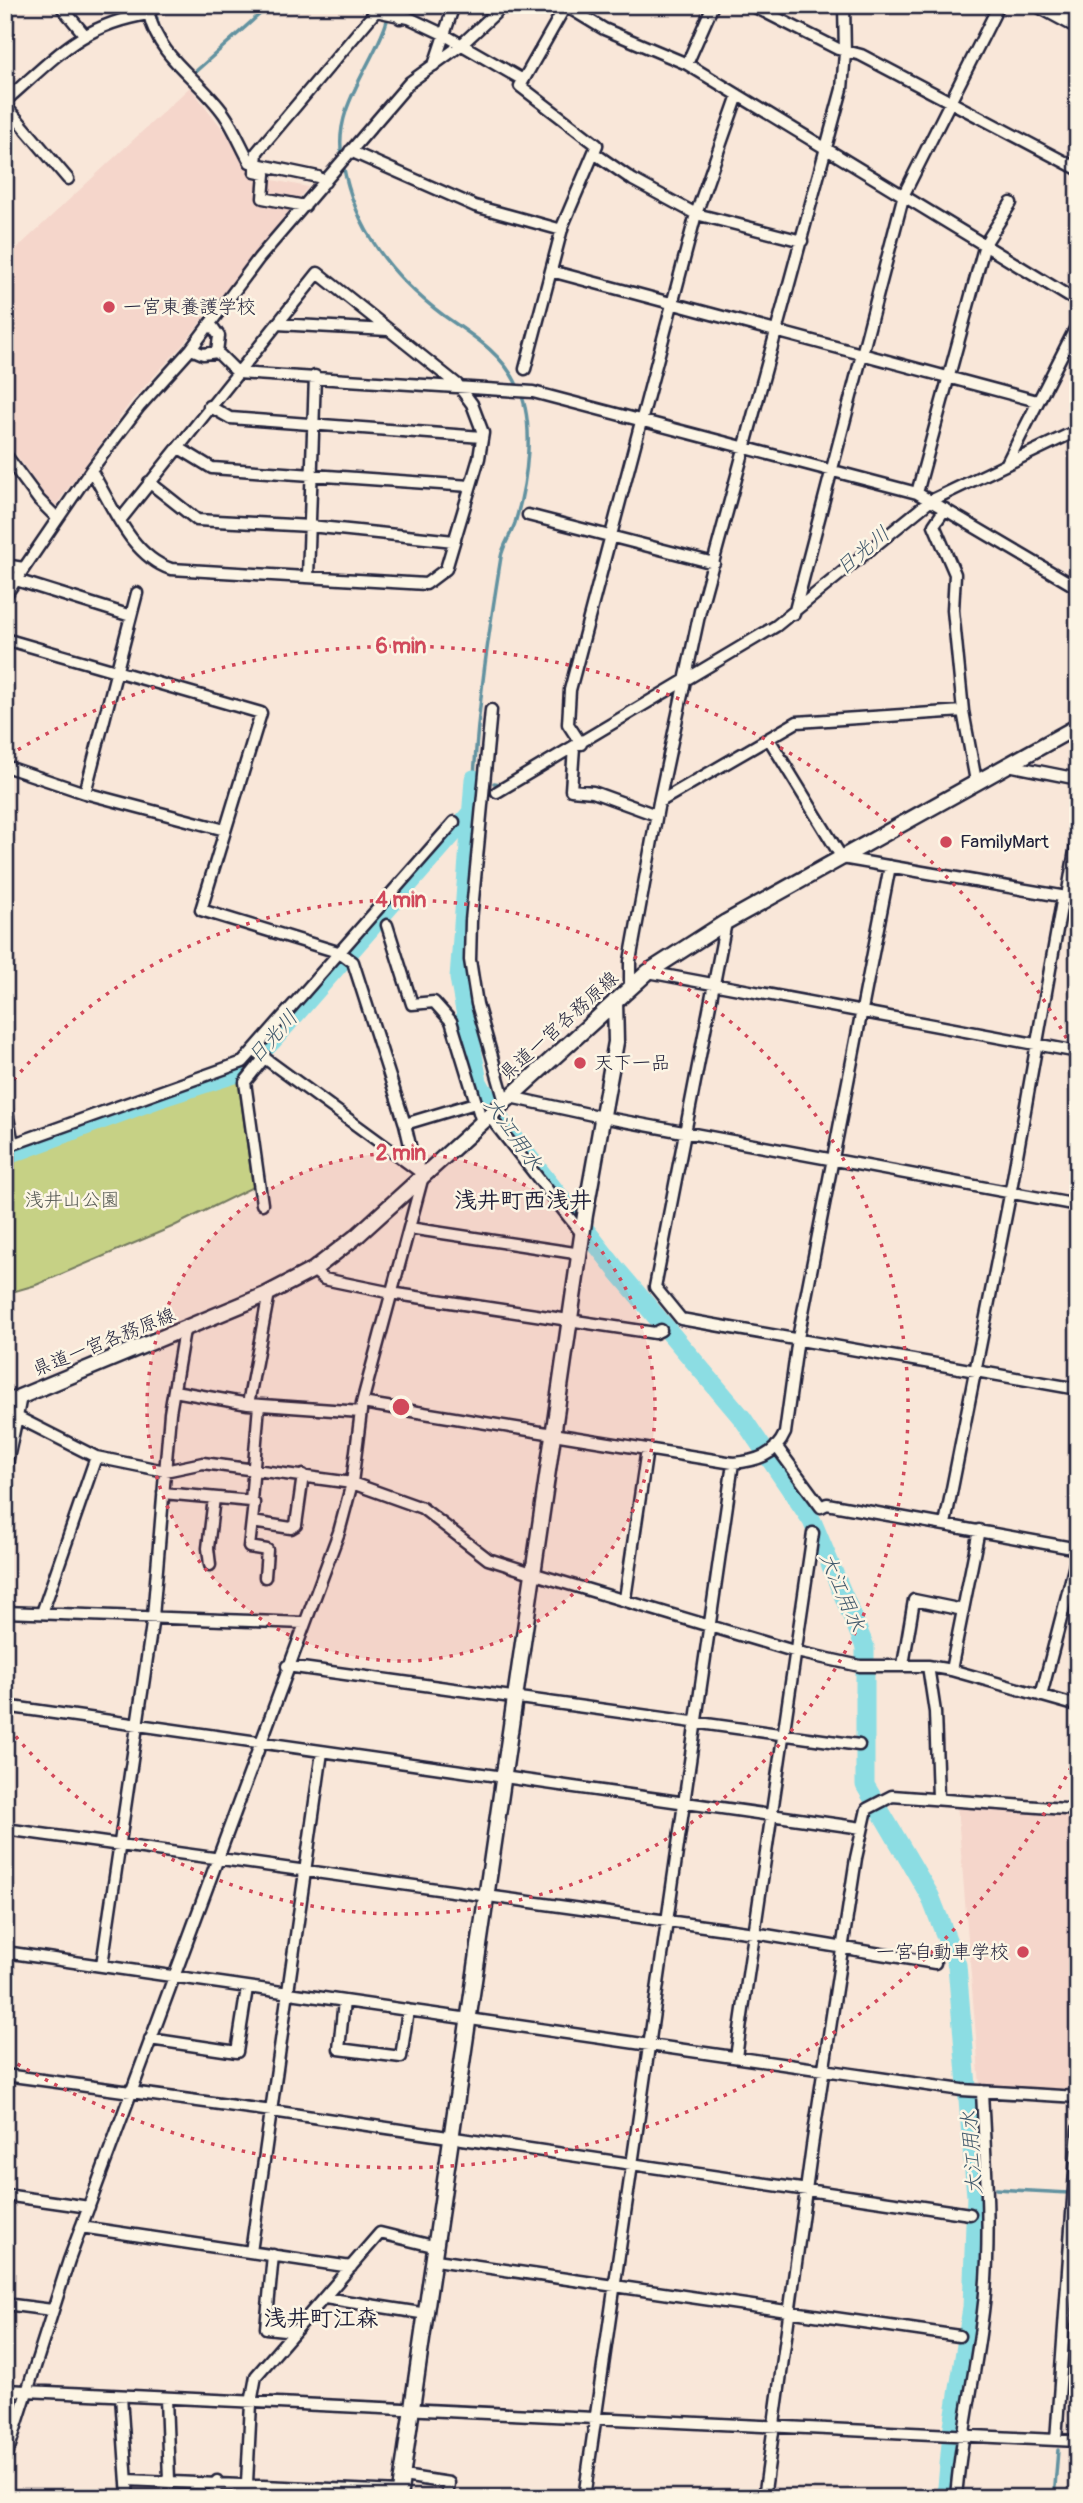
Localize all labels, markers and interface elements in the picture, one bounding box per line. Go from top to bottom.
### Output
place label: 一宮東養護学校 [123,295,256,319]
marker: 一宮東養護学校 [101,299,117,315]
water label: 日光川 [830,520,896,582]
text: 6 min [376,633,427,660]
place label: FamilyMart [960,830,1049,854]
marker: FamilyMart [938,834,954,850]
text: 4 min [376,887,427,914]
street label: 県道一宮各務原線 [494,966,624,1086]
water label: 日光川 [242,1005,304,1069]
place label: 天下一品 [594,1051,670,1075]
marker: 天下一品 [572,1055,588,1071]
water label: 大江用水 [478,1092,548,1176]
text: 2 min [376,1140,426,1167]
district label: 浅井町西浅井 [454,1186,592,1215]
park label: 浅井山公園 [24,1188,120,1212]
street label: 県道一宮各務原線 [29,1302,179,1382]
centre of rings [389,1395,413,1419]
water label: 大江用水 [813,1548,871,1636]
place label: 一宮自動車学校 [876,1940,1009,1964]
marker: 一宮自動車学校 [1015,1944,1031,1960]
water label: 大江用水 [956,2110,988,2196]
district label: 浅井町江森 [264,2304,379,2333]

